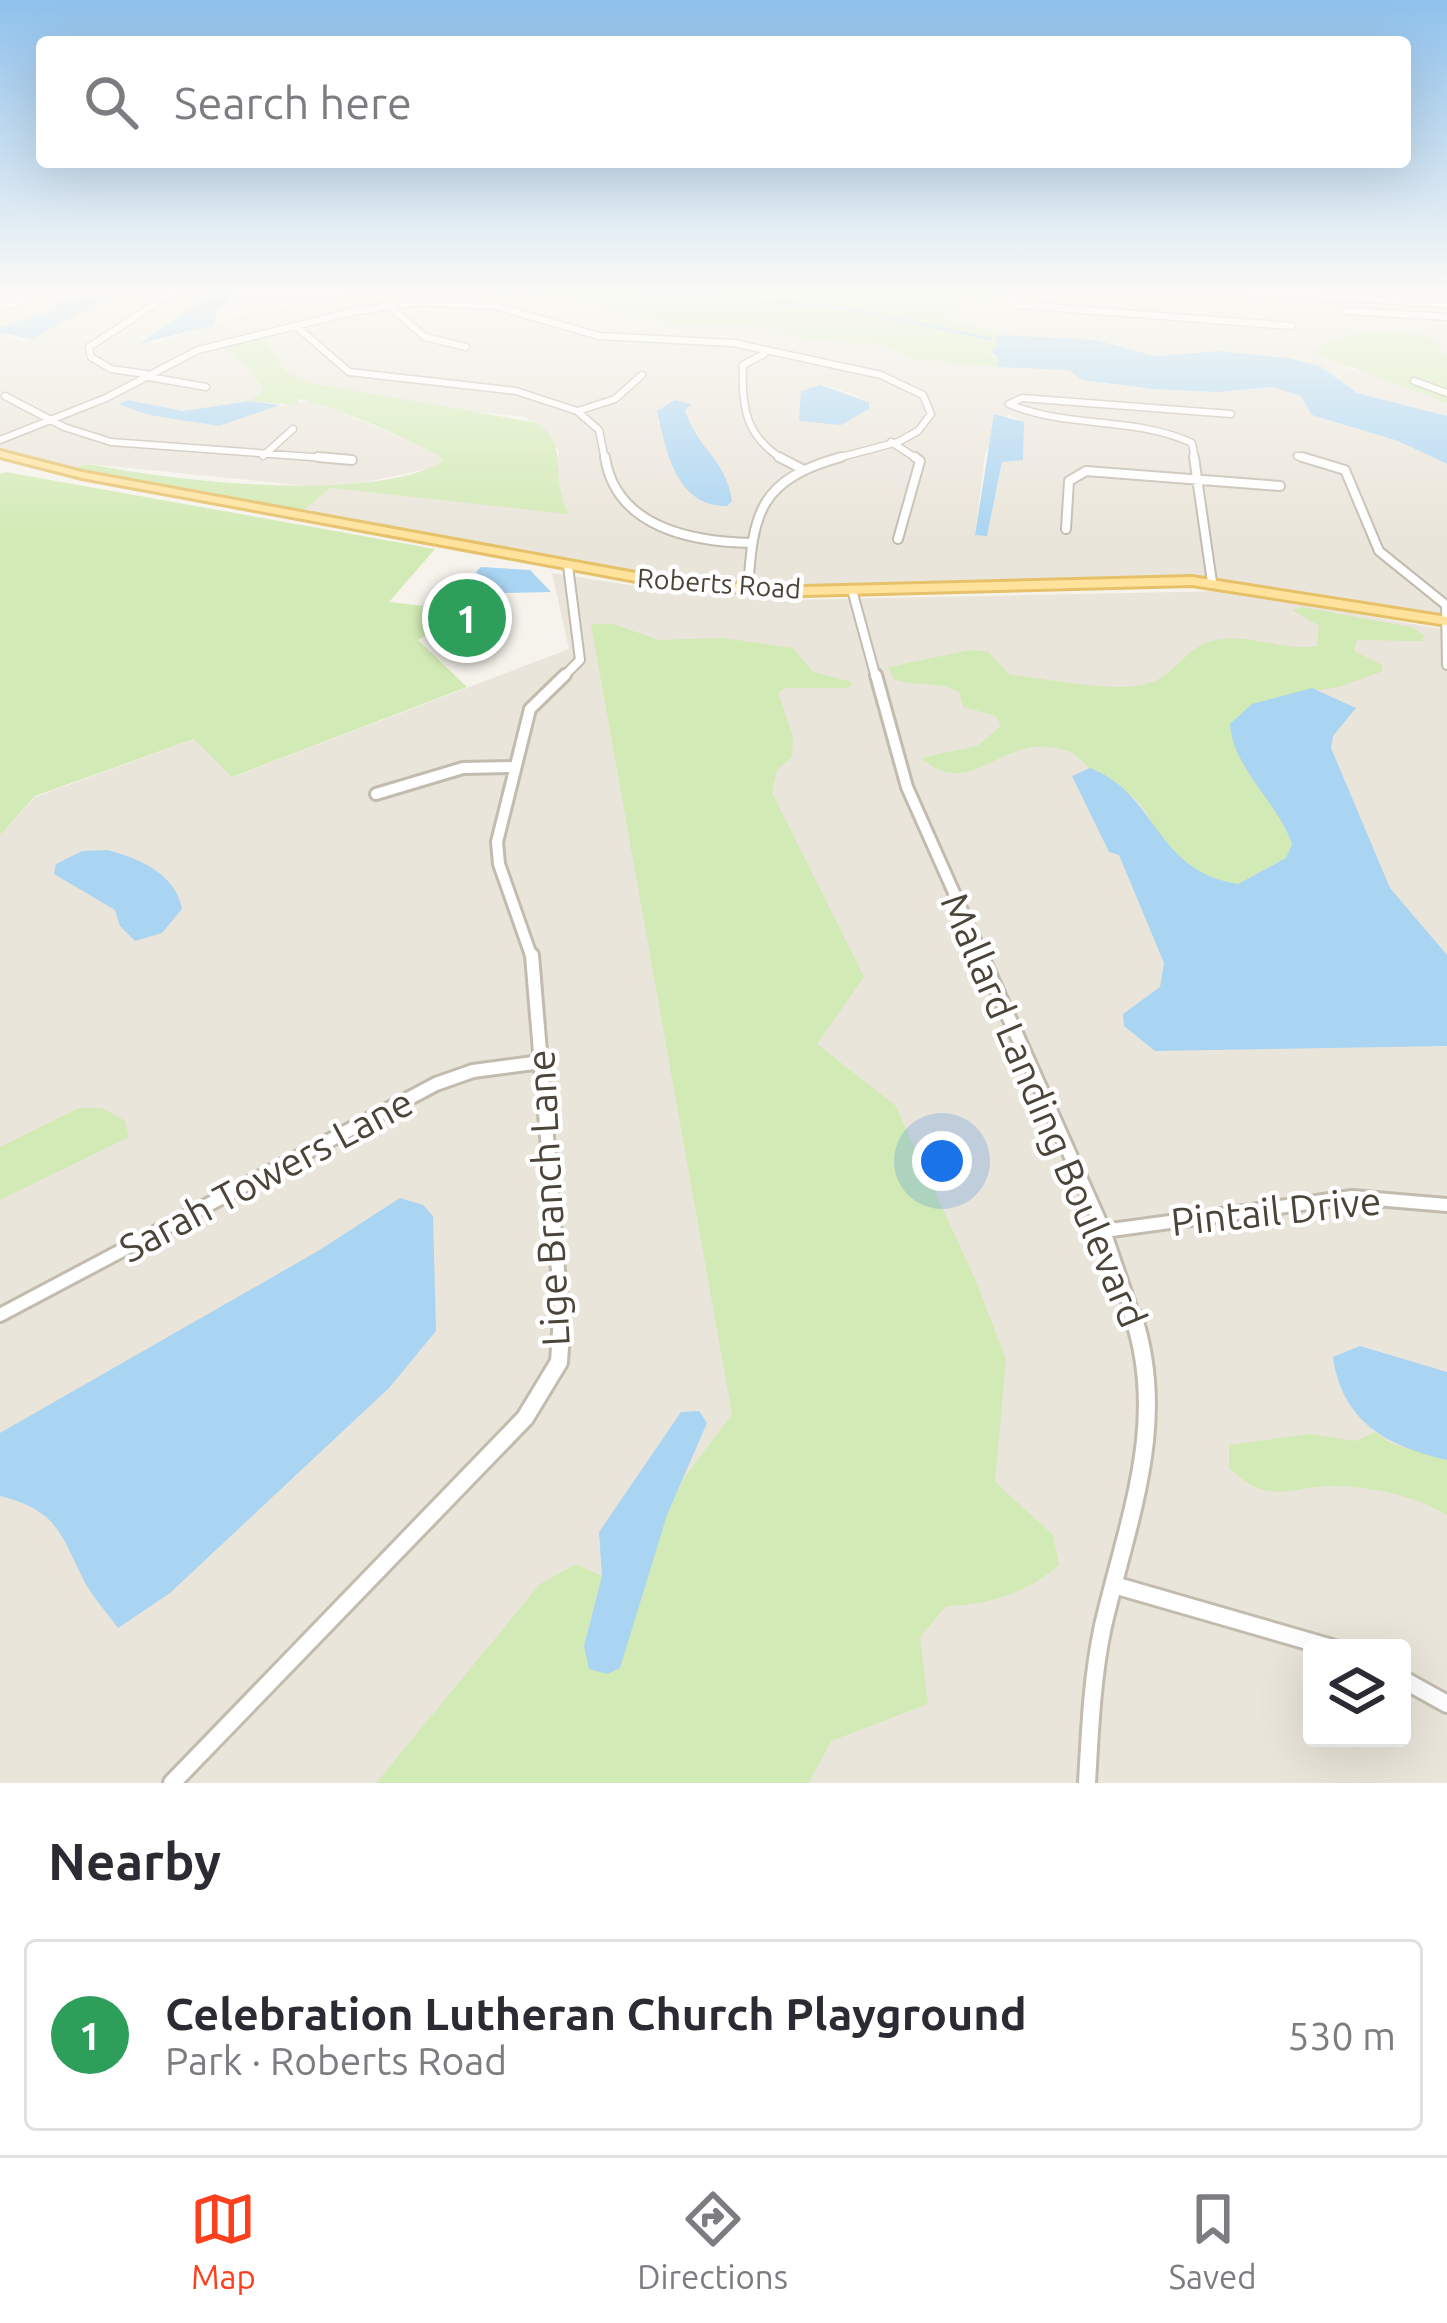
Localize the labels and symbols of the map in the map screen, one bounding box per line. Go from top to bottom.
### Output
street label: Roberts Road [636,562,802,604]
pin: 1 [428,573,506,663]
street label: Mallard Landing Boulevard [933,886,1156,1333]
street label: Lige Branch Lane [518,1049,577,1348]
street label: Sarah Towers Lane [112,1079,419,1270]
your location [912,1131,972,1191]
street label: Pintail Drive [1169,1178,1383,1243]

